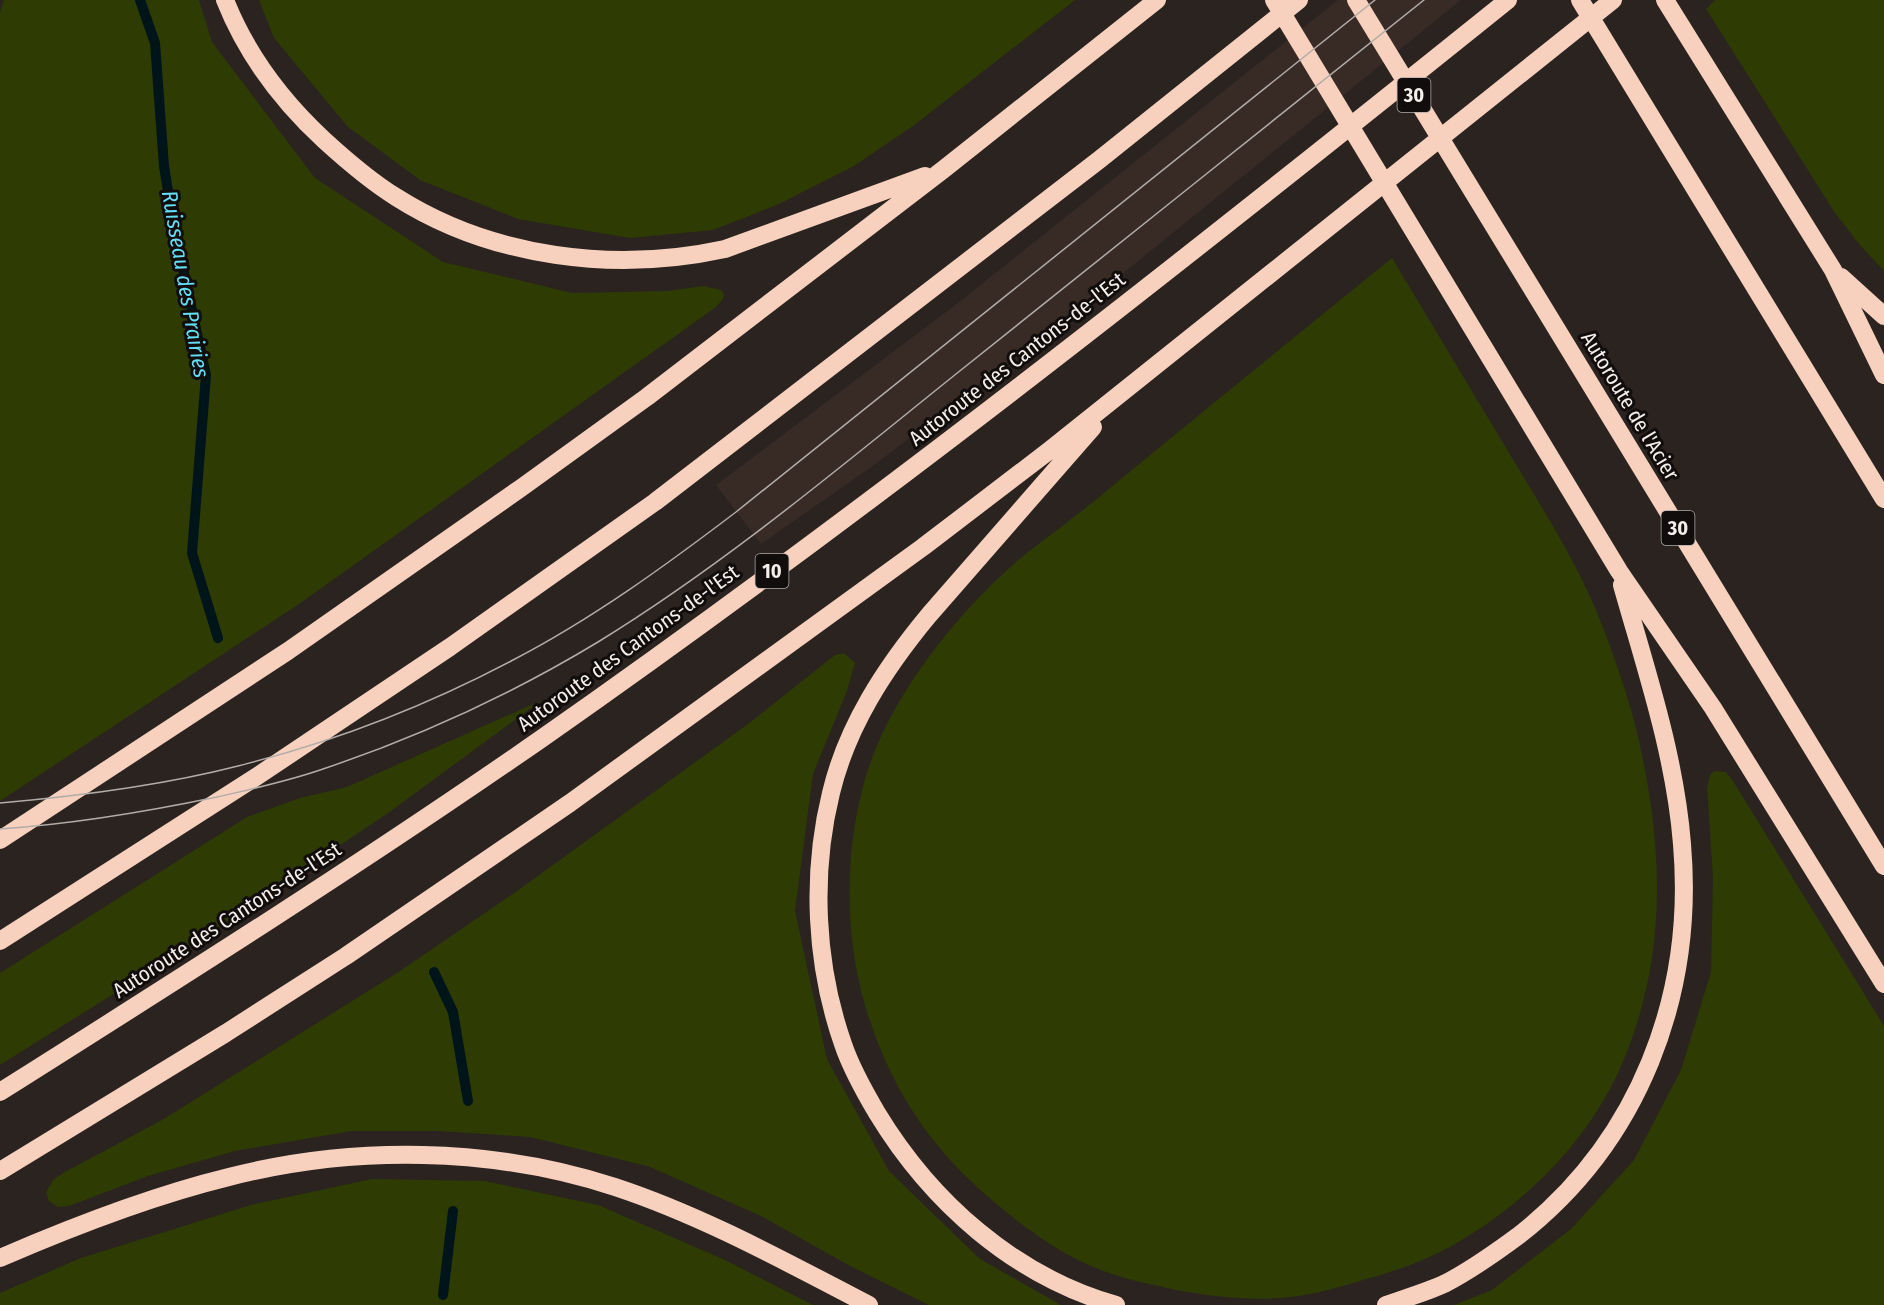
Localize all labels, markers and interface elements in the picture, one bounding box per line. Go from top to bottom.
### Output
road number: 30 [1398,78,1430,112]
water label: Ruisseau des Prairies [156,188,215,380]
street label: Autoroute des Cantons-de-l'Est [904,266,1130,451]
street label: Autoroute de l'Acier [1575,327,1685,486]
road number: 30 [1662,511,1694,545]
road number: 10 [756,554,788,588]
street label: Autoroute des Cantons-de-l'Est [512,559,744,737]
street label: Autoroute des Cantons-de-l'Est [108,836,346,1004]

